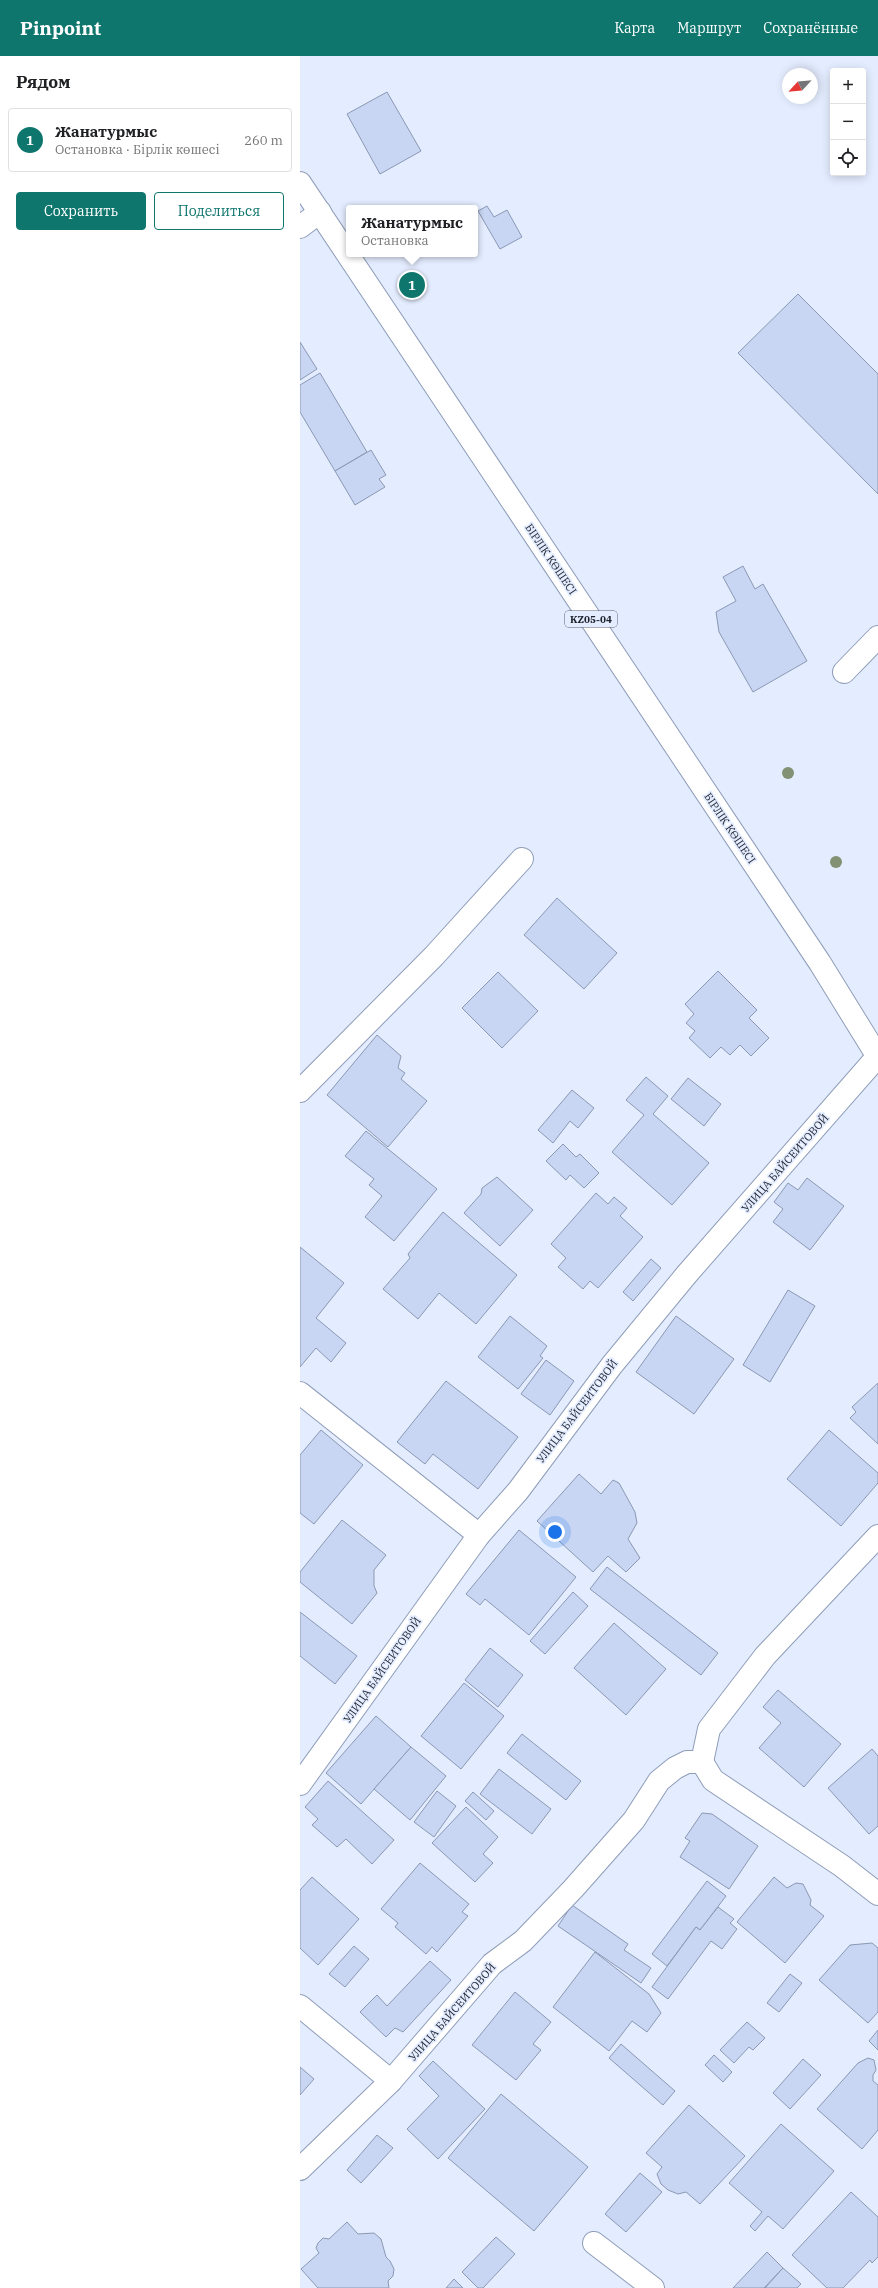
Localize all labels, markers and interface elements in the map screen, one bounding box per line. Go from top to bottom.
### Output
text: Pinpoint [20,16,101,40]
text: Карта [614,19,655,37]
text: Маршрут [677,19,741,37]
text: Сохранённые [763,19,858,37]
north arrow [782,68,818,104]
map controls [830,68,866,176]
button: + [830,68,866,104]
text: Рядом [16,71,71,93]
button: − [830,104,866,140]
text: Жанатурмыс [55,122,157,141]
text: 1 [26,132,34,149]
text: 260 m [244,132,283,149]
button: locate [830,140,866,176]
text: Остановка · Бірлік көшесі [55,141,220,158]
button: Сохранить [16,192,146,230]
button: Поделиться [154,192,284,230]
popup [346,205,478,257]
text: Жанатурмыс [361,213,463,232]
text: Остановка [361,232,429,249]
pin: 1 [399,270,425,300]
street label: БІРЛІК КӨШЕСІ [522,521,580,597]
road number: KZ05-04 [565,611,617,627]
street label: БІРЛІК КӨШЕСІ [701,790,759,866]
street label: УЛИЦА БАЙСЕИТОВОЙ [738,1111,832,1215]
street label: УЛИЦА БАЙСЕИТОВОЙ [534,1356,621,1465]
your location [545,1522,565,1542]
street label: УЛИЦА БАЙСЕИТОВОЙ [340,1614,424,1726]
street label: УЛИЦА БАЙСЕИТОВОЙ [405,1960,499,2064]

